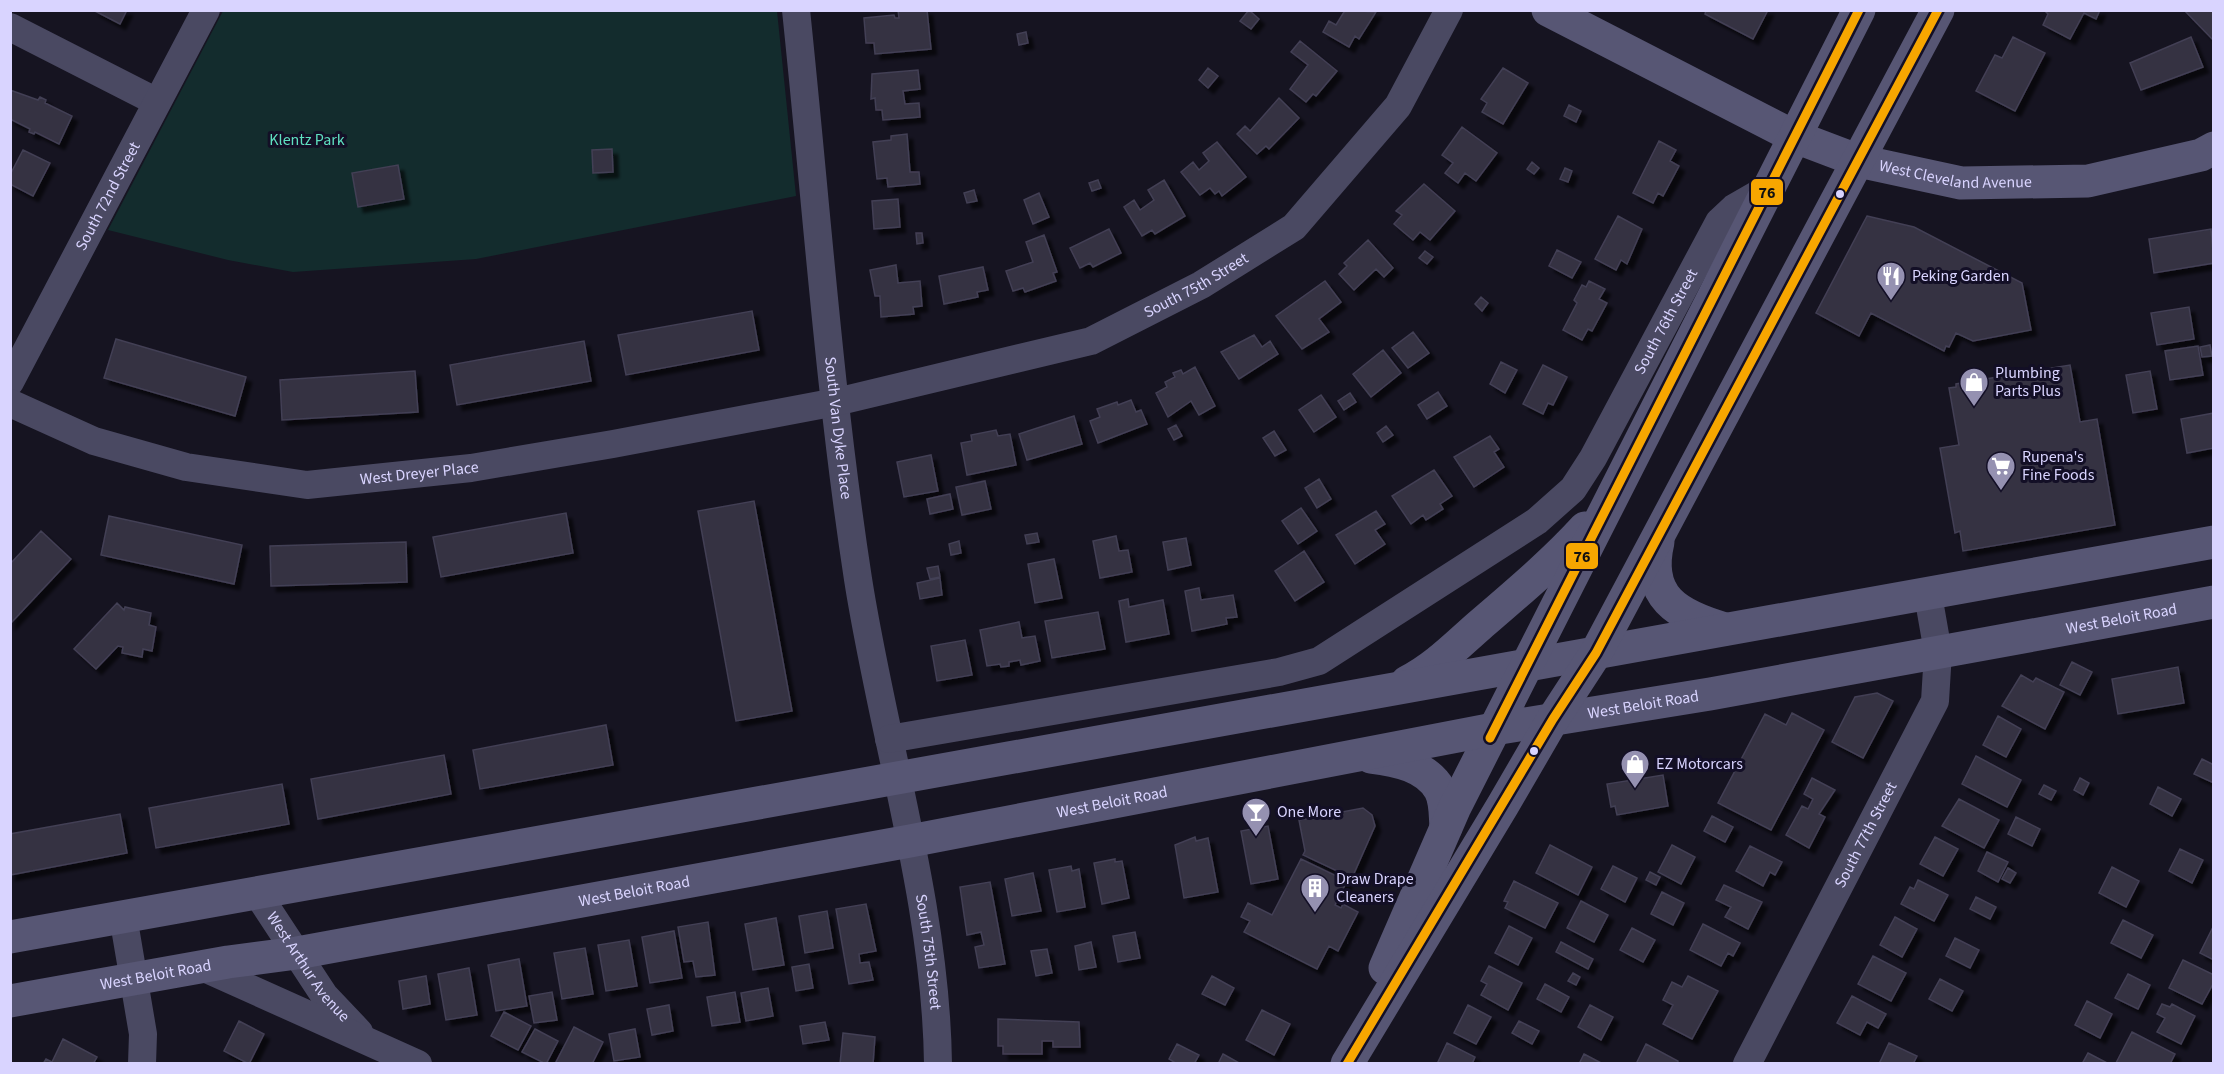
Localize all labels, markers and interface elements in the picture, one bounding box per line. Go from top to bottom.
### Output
park label: Klentz Park [269,129,345,151]
street label: South 72nd Street [70,137,146,255]
street label: West Cleveland Avenue [1877,155,2032,194]
line badge: 76 [1750,178,1784,206]
text: 76 [1759,182,1775,204]
unlabelled marker [1834,188,1846,200]
street label: South 75th Street [1140,247,1253,323]
restaurant icon: Peking Garden [1875,260,1907,302]
street label: South 76th Street [1629,264,1703,378]
place label: Peking Garden [1912,265,2009,287]
street label: South Van Dyke Place [819,355,858,501]
place label: Plumbing Parts Plus [1995,362,2061,402]
shop icon: Plumbing Parts Plus [1958,366,1990,408]
place label: Rupena's Fine Foods [2022,446,2095,486]
supermarket icon: Rupena's Fine Foods [1985,450,2017,492]
street label: West Dreyer Place [359,456,480,490]
line badge: 76 [1565,542,1599,570]
text: 76 [1574,546,1590,568]
street label: West Beloit Road [2064,598,2179,640]
street label: West Beloit Road [1586,685,1701,725]
unlabelled marker [1528,745,1540,757]
shop icon: EZ Motorcars [1619,748,1651,790]
place label: EZ Motorcars [1656,753,1743,775]
street label: South 77th Street [1829,778,1903,892]
street label: West Beloit Road [1055,781,1169,824]
bar icon: One More [1240,796,1272,838]
place label: One More [1277,801,1341,823]
place label: Draw Drape Cleaners [1336,868,1414,908]
street label: West Beloit Road [577,870,692,912]
building icon: Draw Drape Cleaners [1299,872,1331,914]
street label: South 75th Street [910,892,947,1011]
street label: West Arthur Avenue [261,908,355,1027]
street label: West Beloit Road [98,954,213,996]

